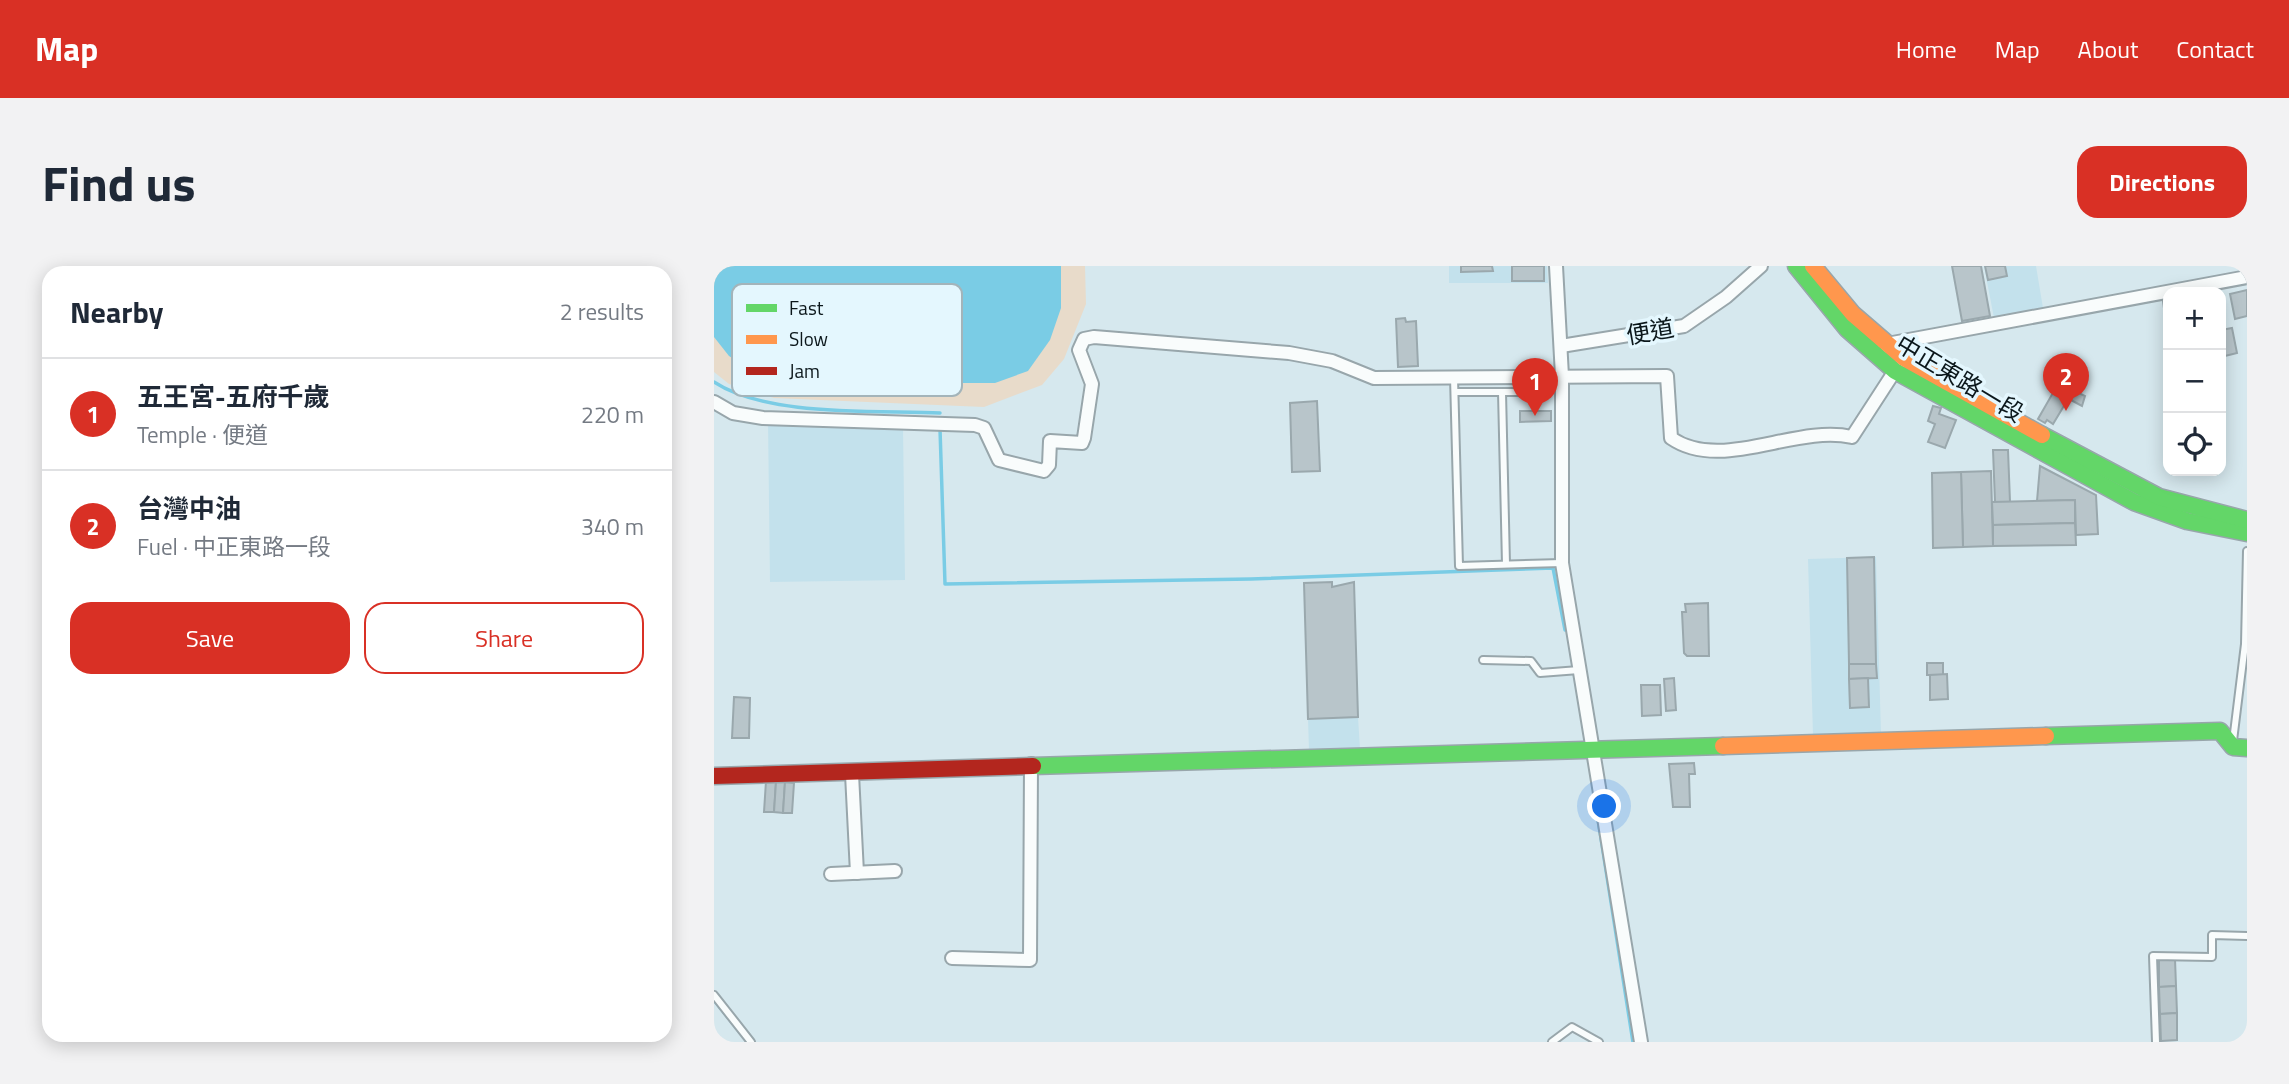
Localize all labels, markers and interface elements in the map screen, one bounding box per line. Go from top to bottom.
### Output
text: Map [35,24,98,74]
text: Home [1896,31,1957,67]
text: Map [1995,31,2040,67]
text: About [2078,31,2138,67]
text: Contact [2176,31,2254,67]
text: Find us [42,145,196,220]
button: Directions [2077,146,2247,218]
legend [732,284,962,396]
map controls [2163,287,2226,476]
button: + [2163,287,2226,350]
text: Nearby [70,289,163,335]
text: Fast [789,293,824,322]
text: 2 results [560,294,644,329]
street label: 便道 [1623,309,1677,353]
text: Slow [789,324,828,353]
street label: 中正東路一段 [1889,325,2031,431]
button: − [2163,350,2226,413]
pin: 2 [2043,353,2089,411]
text: Jam [789,356,820,385]
pin: 1 [1512,358,1558,416]
text: 五王宮-五府千歲 [137,377,330,416]
text: 1 [87,397,99,432]
text: 220 m [581,397,644,432]
button: locate [2163,413,2226,476]
text: Temple · 便道 [137,417,268,452]
text: 台灣中油 [137,489,241,528]
text: 2 [87,509,99,544]
text: 340 m [581,509,644,544]
text: Fuel · 中正東路一段 [137,529,331,564]
button: Save [70,602,350,674]
button: Share [364,602,644,674]
your location [1587,789,1621,823]

